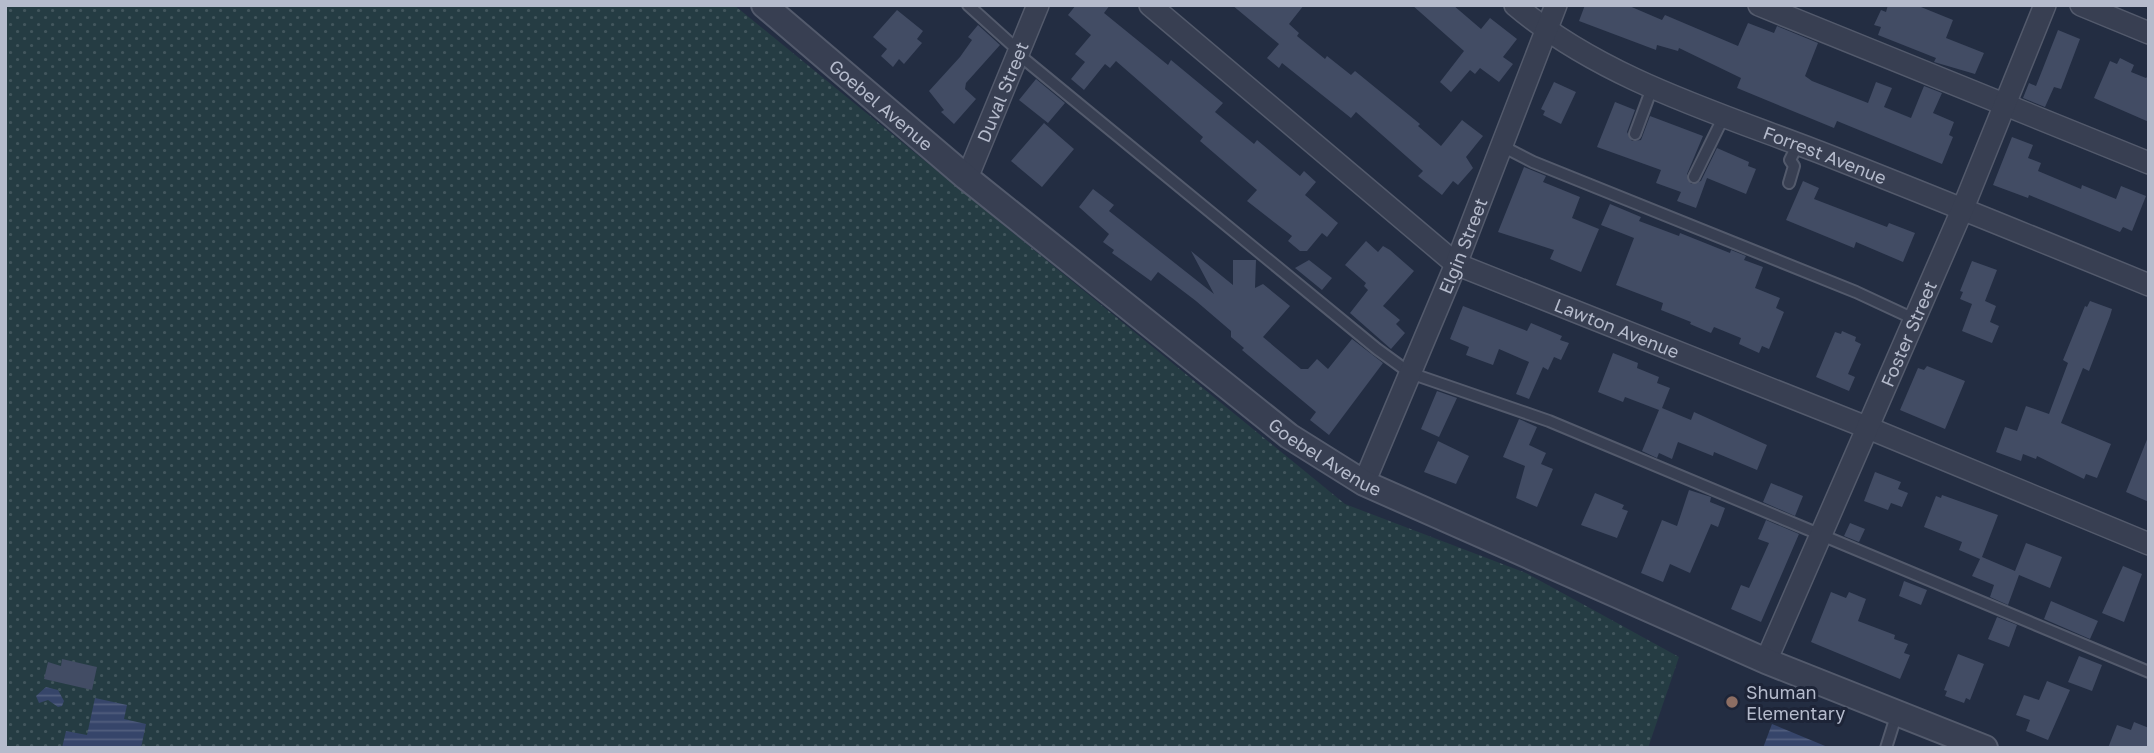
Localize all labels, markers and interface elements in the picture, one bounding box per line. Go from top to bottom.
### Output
street label: Duval Street [972,38,1033,146]
street label: Goebel Avenue [825,55,938,155]
street label: Forrest Avenue [1760,121,1890,189]
street label: Elgin Street [1434,195,1492,297]
street label: Foster Street [1876,277,1941,390]
street label: Lawton Avenue [1551,293,1683,363]
street label: Goebel Avenue [1264,413,1385,500]
place label: Shuman Elementary [1746,681,1845,724]
marker: Shuman Elementary [1724,694,1740,710]

